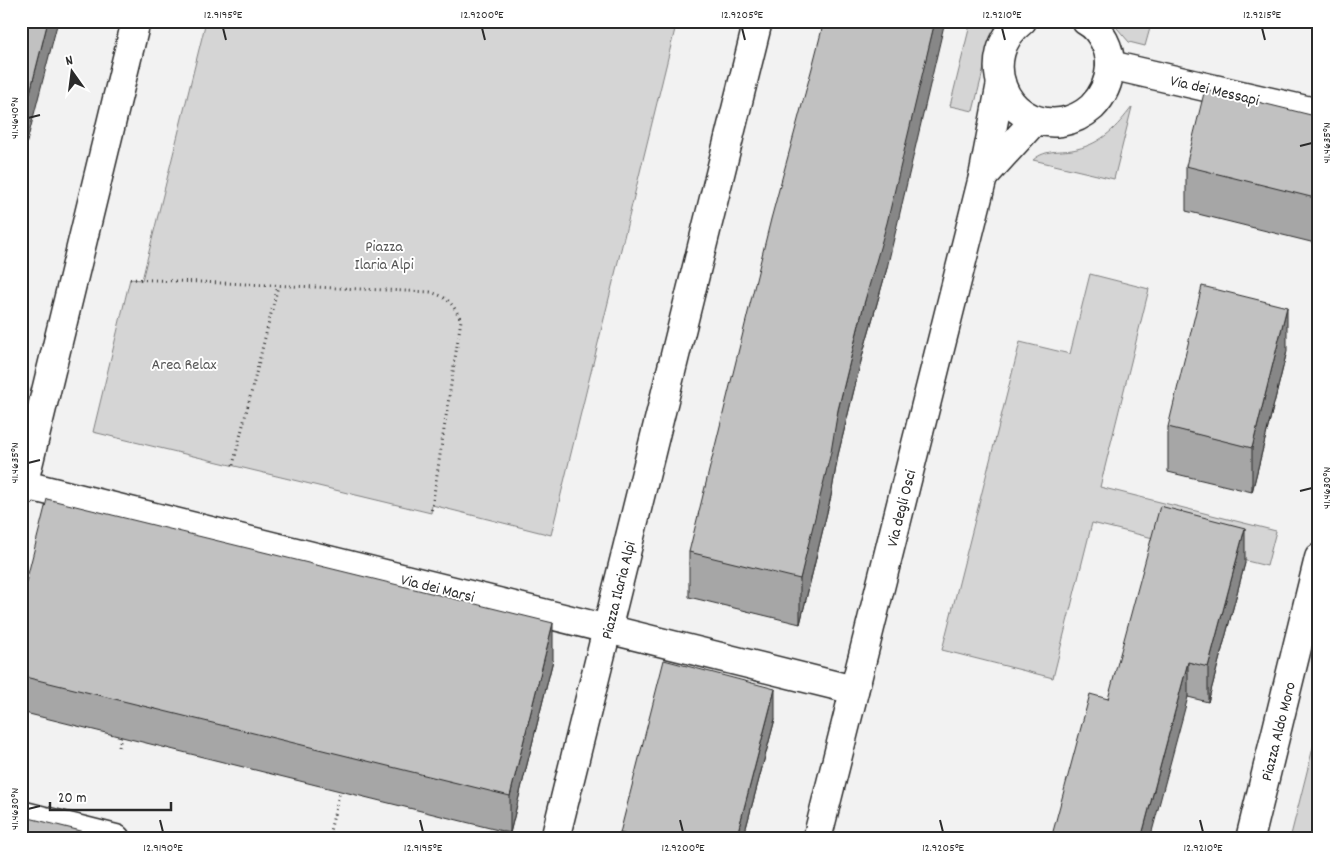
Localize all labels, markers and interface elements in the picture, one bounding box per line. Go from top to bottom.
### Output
text: 12.9195°E [204,7,243,24]
text: 12.9200°E [461,7,504,24]
text: 12.9205°E [721,7,764,24]
text: 12.9210°E [982,7,1022,24]
text: 12.9215°E [1243,7,1282,24]
north arrow [48,48,98,98]
text: N [64,51,75,72]
street label: Via dei Messapi [1168,70,1261,113]
text: 41.4640°N [7,97,24,139]
text: 41.4635°N [1319,122,1336,164]
park label: Piazza Ilaria Alpi [354,236,414,277]
park label: Area Relax [152,354,217,377]
text: 41.4635°N [7,442,24,484]
street label: Via degli Osci [882,467,923,550]
text: 41.4630°N [1319,467,1336,509]
street label: Piazza Ilaria Alpi [596,539,643,642]
street label: Via dei Marsi [398,569,477,610]
street label: Piazza Aldo Moro [1256,680,1303,784]
scale bar [50,780,171,812]
text: 41.4630°N [7,788,24,830]
text: 20 m [58,788,86,810]
text: 12.9190°E [143,840,183,857]
text: 12.9195°E [404,840,443,857]
text: 12.9200°E [662,840,705,857]
text: 12.9205°E [922,840,965,857]
text: 12.9210°E [1183,840,1223,857]

